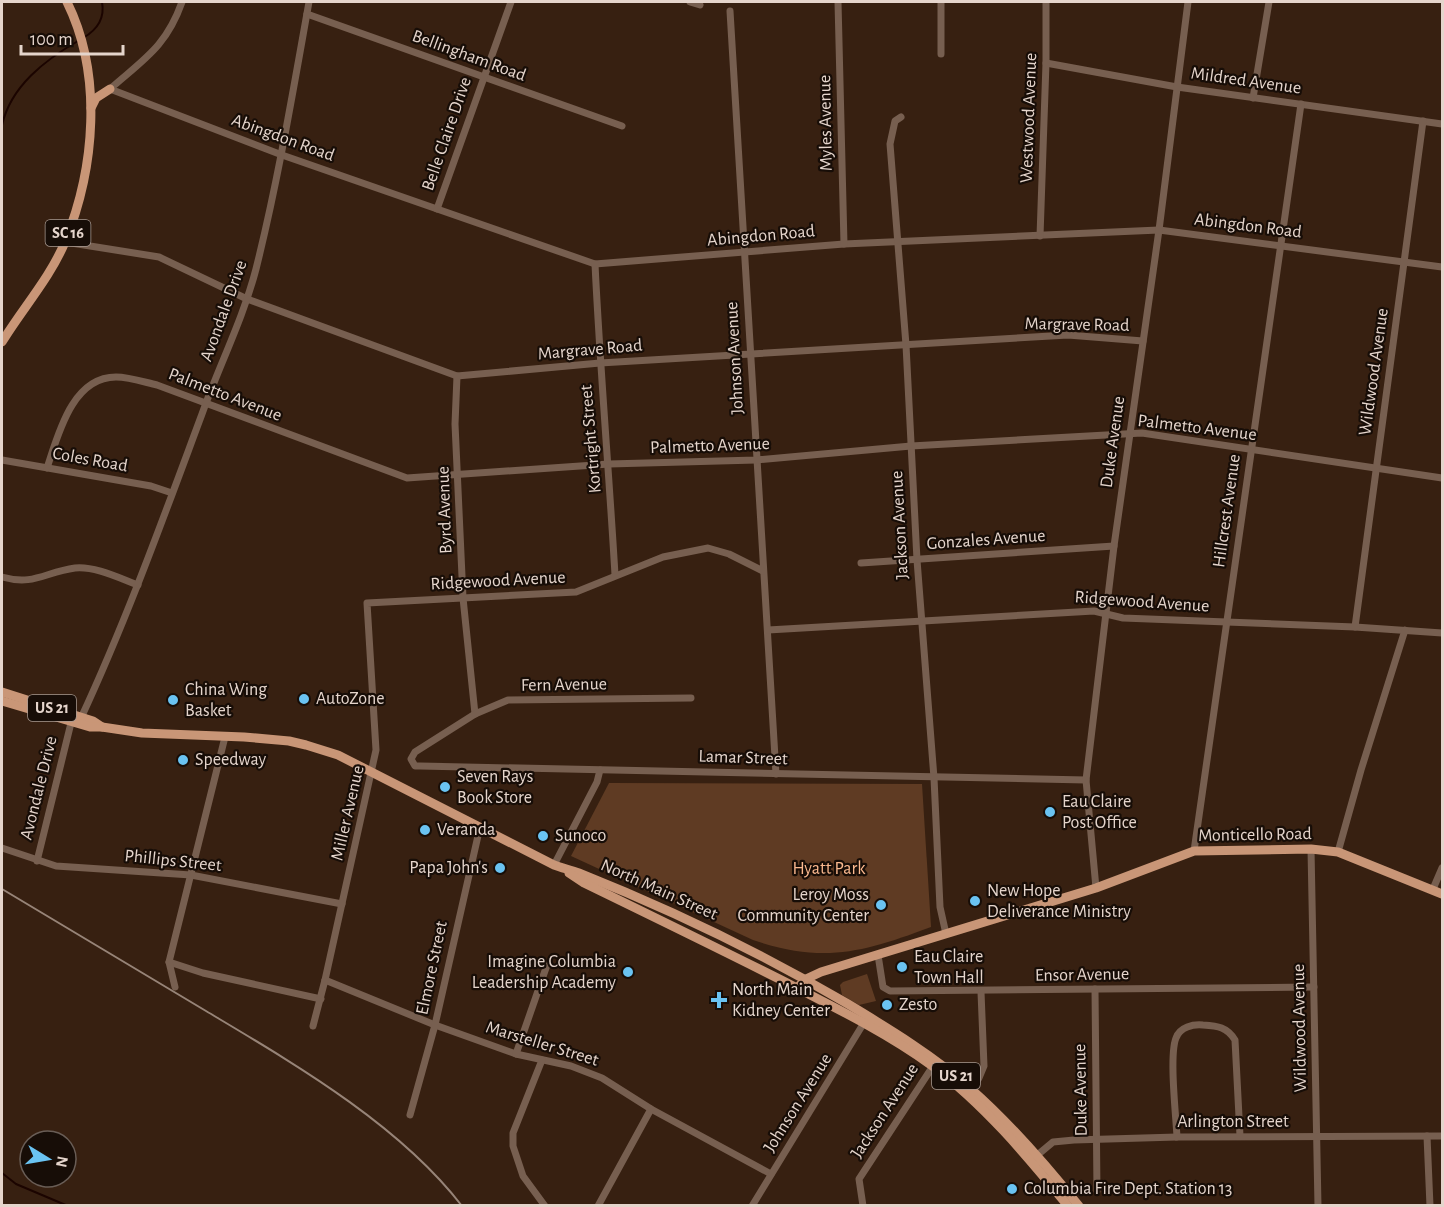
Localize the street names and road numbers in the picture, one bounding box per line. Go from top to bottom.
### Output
street label: Bellingham Road [410,27,528,85]
street label: Westwood Avenue [1018,53,1040,183]
street label: Mildred Avenue [1190,64,1302,98]
street label: Belle Claire Drive [419,75,475,193]
street label: Myles Avenue [816,75,836,171]
street label: Abingdon Road [229,111,337,165]
street label: Abingdon Road [1193,210,1303,242]
road number: SC 16 [46,220,90,246]
street label: Abingdon Road [706,222,816,250]
street label: Avondale Drive [197,258,251,364]
street label: Johnson Avenue [723,301,747,415]
street label: Wildwood Avenue [1356,307,1392,437]
street label: Margrave Road [1024,315,1130,335]
street label: Margrave Road [537,336,643,364]
street label: Palmetto Avenue [166,365,284,425]
street label: Kortright Street [577,384,605,494]
street label: Duke Avenue [1098,395,1128,489]
street label: Palmetto Avenue [1136,412,1258,444]
street label: Palmetto Avenue [650,435,770,457]
street label: Coles Road [51,445,129,475]
street label: Hillcrest Avenue [1210,453,1244,569]
street label: Byrd Avenue [434,466,456,554]
street label: Jackson Avenue [888,470,912,580]
street label: Gonzales Avenue [926,527,1046,553]
street label: Ridgewood Avenue [430,568,566,594]
street label: Ridgewood Avenue [1074,588,1210,616]
street label: Fern Avenue [521,675,607,695]
road number: US 21 [28,695,76,721]
street label: Avondale Drive [17,734,61,842]
street label: Lamar Street [698,747,788,769]
street label: Miller Avenue [328,764,368,862]
street label: Monticello Road [1198,825,1312,845]
street label: Phillips Street [124,847,223,875]
street label: North Main Street [598,856,720,924]
street label: Elmore Street [413,919,451,1017]
street label: Wildwood Avenue [1290,964,1310,1092]
street label: Ensor Avenue [1035,965,1129,985]
street label: Marsteller Street [484,1018,601,1070]
street label: Duke Avenue [1071,1044,1091,1136]
street label: Johnson Avenue [761,1050,835,1156]
street label: Jackson Avenue [848,1061,922,1161]
road number: US 21 [932,1063,980,1089]
street label: Arlington Street [1177,1113,1289,1131]

